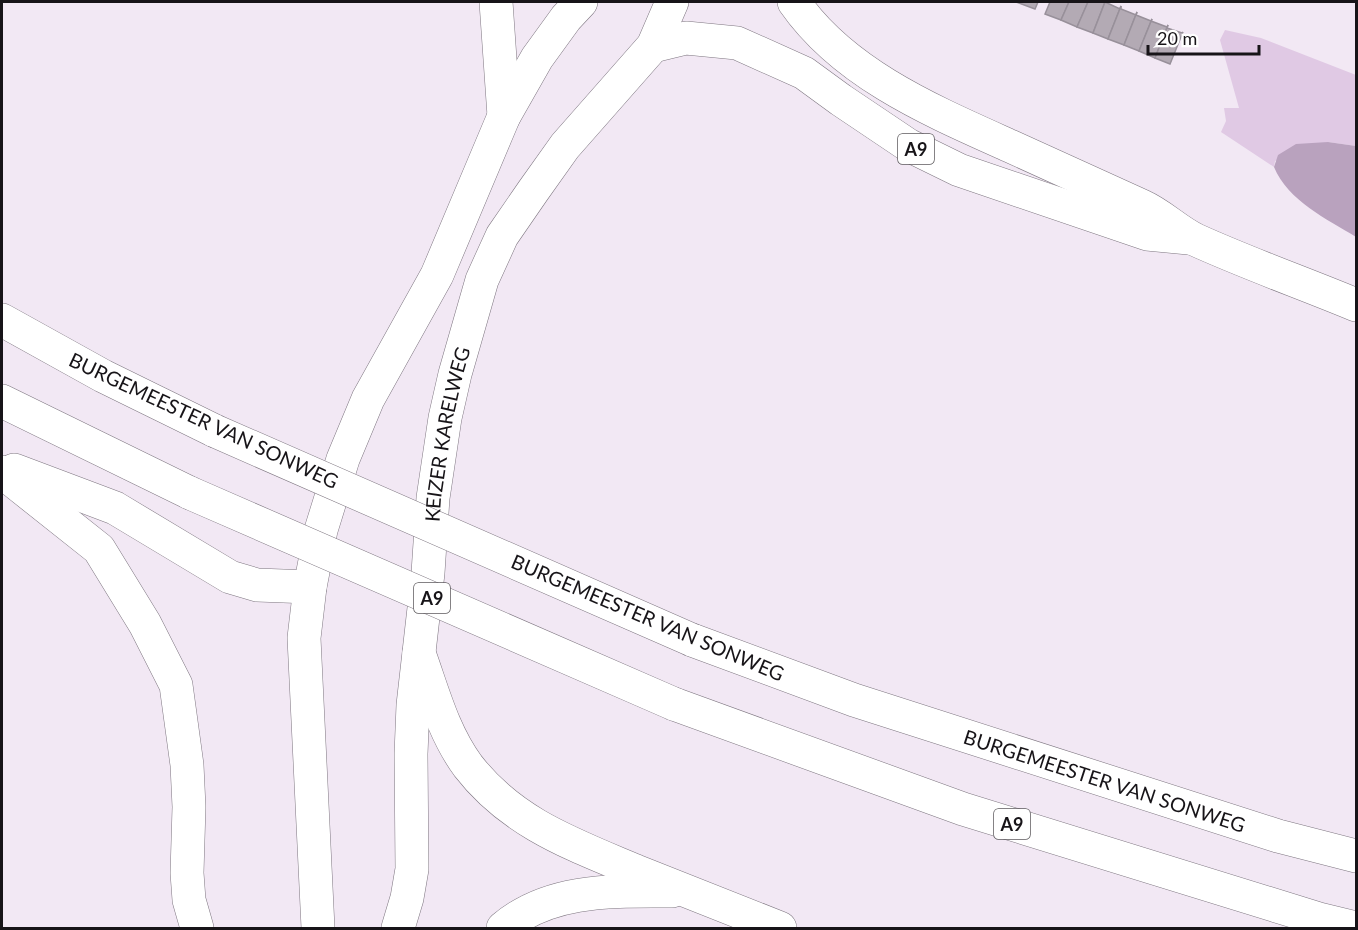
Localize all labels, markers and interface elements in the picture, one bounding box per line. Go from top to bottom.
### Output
scale bar [1148,18,1259,56]
text: 20 m [1157,27,1197,49]
road number: A9 [898,134,934,164]
street label: KEIZER KARELWEG [419,344,474,523]
street label: BURGEMEESTER VAN SONWEG [66,347,342,493]
street label: BURGEMEESTER VAN SONWEG [508,548,788,686]
road number: A9 [414,583,450,613]
street label: BURGEMEESTER VAN SONWEG [961,724,1248,837]
road number: A9 [994,809,1030,839]

